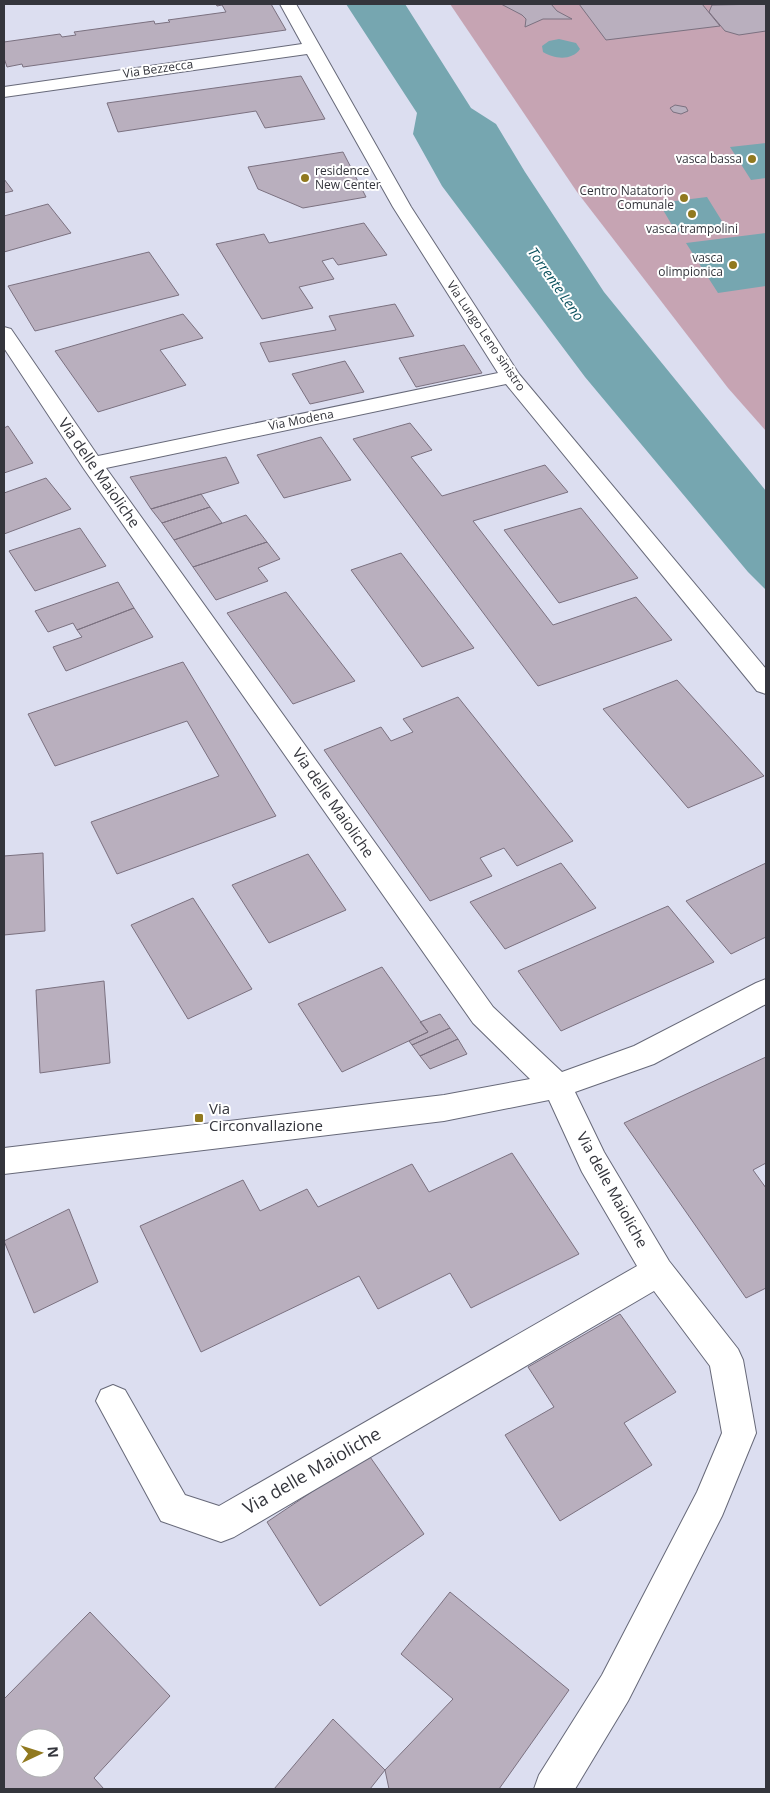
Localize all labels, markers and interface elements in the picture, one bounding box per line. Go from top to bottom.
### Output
street label: Via Bezzecca [122,55,194,82]
place label: vasca bassa [676,150,742,167]
marker: vasca bassa [746,153,758,165]
place label: residence New Center [315,162,381,193]
marker: residence New Center [299,172,311,184]
place label: Centro Natatorio Comunale [580,182,674,213]
marker: Centro Natatorio Comunale [678,192,690,204]
marker: vasca trampolini [686,208,698,220]
place label: vasca trampolini [646,220,738,237]
water label: Torrente Leno [524,243,589,324]
place label: vasca olimpionica [658,249,723,280]
marker: vasca olimpionica [727,259,739,271]
street label: Via Lungo Leno sinistro [443,277,530,394]
street label: Via Modena [267,405,335,434]
street label: Via delle Maioliche [54,414,145,531]
street label: Via delle Maioliche [288,744,379,861]
place label: Via Circonvallazione [209,1098,323,1135]
marker: Via Circonvallazione [193,1112,205,1124]
street label: Via delle Maioliche [573,1128,653,1251]
street label: Via delle Maioliche [238,1421,385,1519]
north arrow [15,1728,65,1778]
text: N [44,1746,63,1758]

